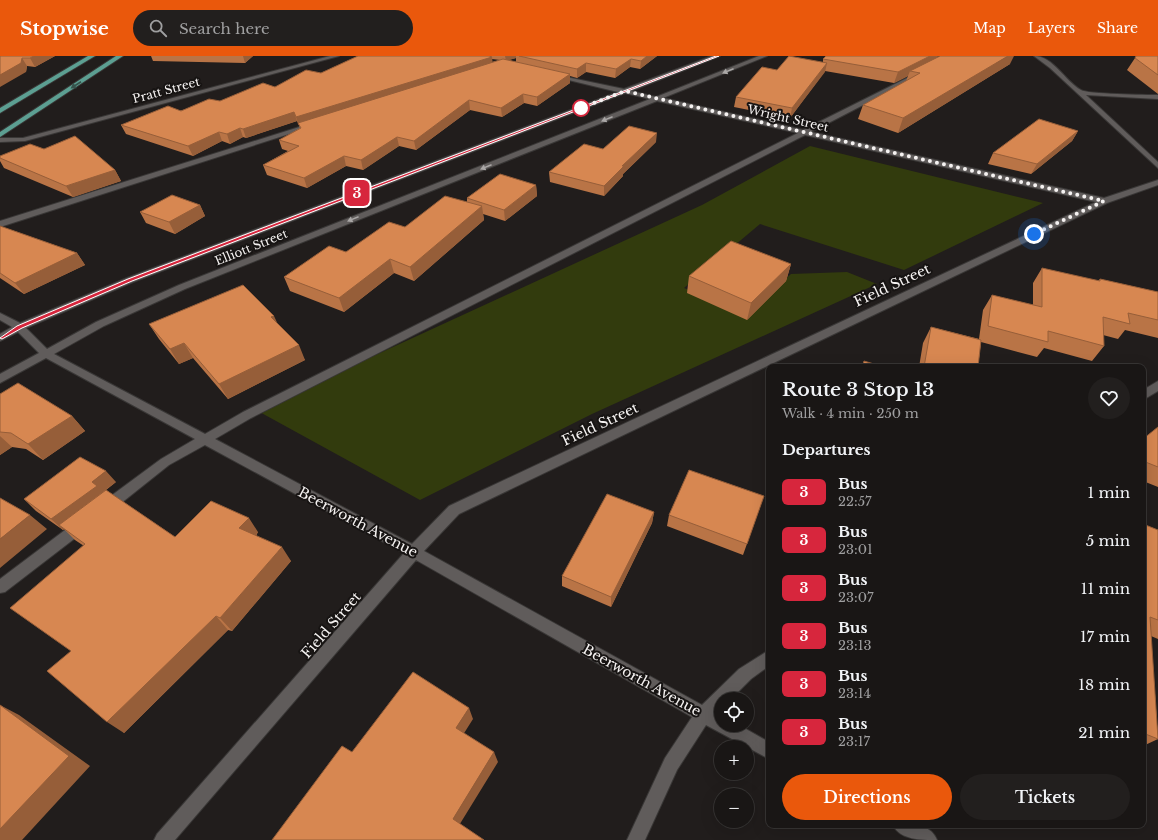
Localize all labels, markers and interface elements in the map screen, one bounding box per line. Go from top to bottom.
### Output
search box [133,10,413,46]
text: Stopwise [20,17,109,40]
icon: search [147,17,169,39]
text: Search here [179,19,270,38]
text: Map [973,19,1006,37]
text: Layers [1028,19,1075,37]
text: Share [1097,19,1138,37]
one-way arrow [722,68,734,74]
street label: Pratt Street [131,74,202,106]
one-way arrow [71,81,81,89]
unlabelled marker [572,99,590,117]
street label: Wright Street [745,101,830,135]
one-way arrow [602,116,613,122]
one-way arrow [480,164,492,170]
line badge: 3 [344,180,370,206]
text: 3 [353,184,361,202]
one-way arrow [346,217,358,223]
your location [1024,224,1044,244]
street label: Elliott Street [212,225,290,268]
street label: Field Street [851,259,934,311]
button: heart [1088,377,1130,419]
text: Route 3 Stop 13 [782,378,934,401]
street label: Field Street [559,398,642,450]
text: Walk · 4 min · 250 m [782,405,919,422]
text: Departures [782,440,871,459]
text: Bus [838,474,868,493]
street label: Beerworth Avenue [295,483,421,561]
text: 3 [800,483,808,501]
text: 1 min [1087,483,1130,502]
text: 22:57 [838,493,872,510]
text: Bus [838,522,868,541]
text: 3 [800,531,808,549]
text: 5 min [1086,531,1130,550]
text: 23:01 [838,541,873,558]
text: Bus [838,570,868,589]
text: 3 [800,579,808,597]
text: 11 min [1081,579,1130,598]
street label: Field Street [297,588,365,662]
text: 23:07 [838,589,874,606]
text: Bus [838,618,868,637]
text: 3 [800,627,808,645]
text: 17 min [1080,627,1130,646]
text: 23:13 [838,637,872,654]
street label: Beerworth Avenue [580,640,704,720]
text: Bus [838,666,868,685]
text: 3 [800,675,808,693]
text: 18 min [1078,675,1130,694]
text: 23:14 [838,685,871,702]
map controls [714,692,754,828]
button: locate [714,692,754,732]
text: Bus [838,714,868,733]
text: 3 [800,723,808,741]
text: 21 min [1078,723,1130,742]
text: 23:17 [838,733,870,750]
button: + [714,740,754,780]
button: Directions [782,774,952,820]
button: Tickets [960,774,1130,820]
button: − [714,788,754,828]

